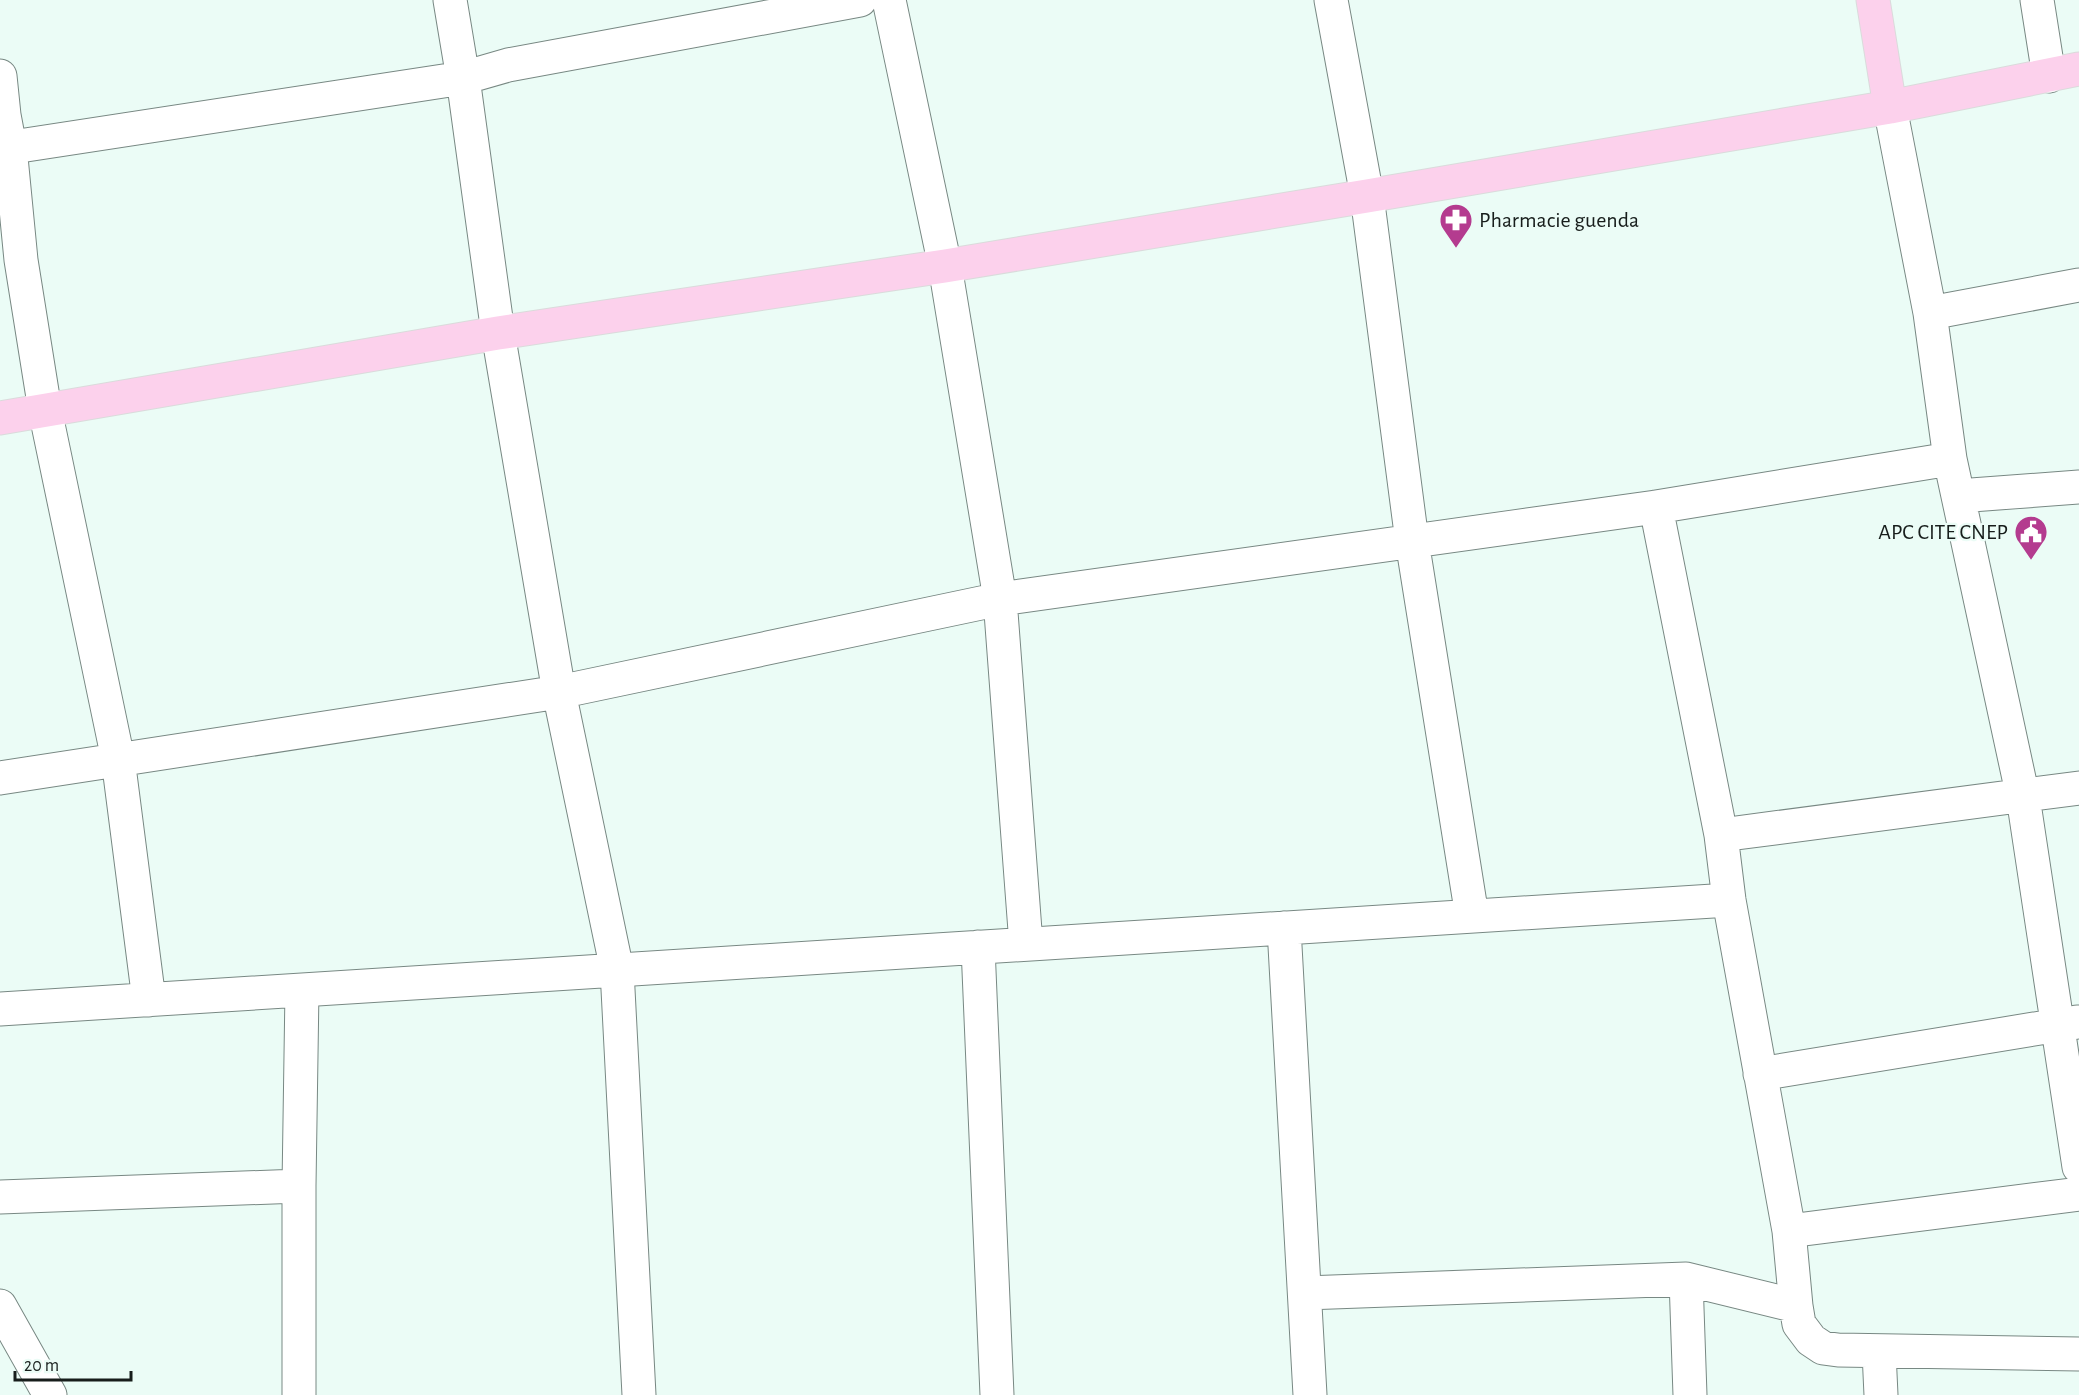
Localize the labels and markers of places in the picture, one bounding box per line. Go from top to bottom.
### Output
pharmacy icon: Pharmacie guenda [1438,202,1474,249]
place label: Pharmacie guenda [1479,209,1639,231]
public building icon: APC CITE CNEP [2013,514,2049,561]
place label: APC CITE CNEP [1878,521,2008,543]

